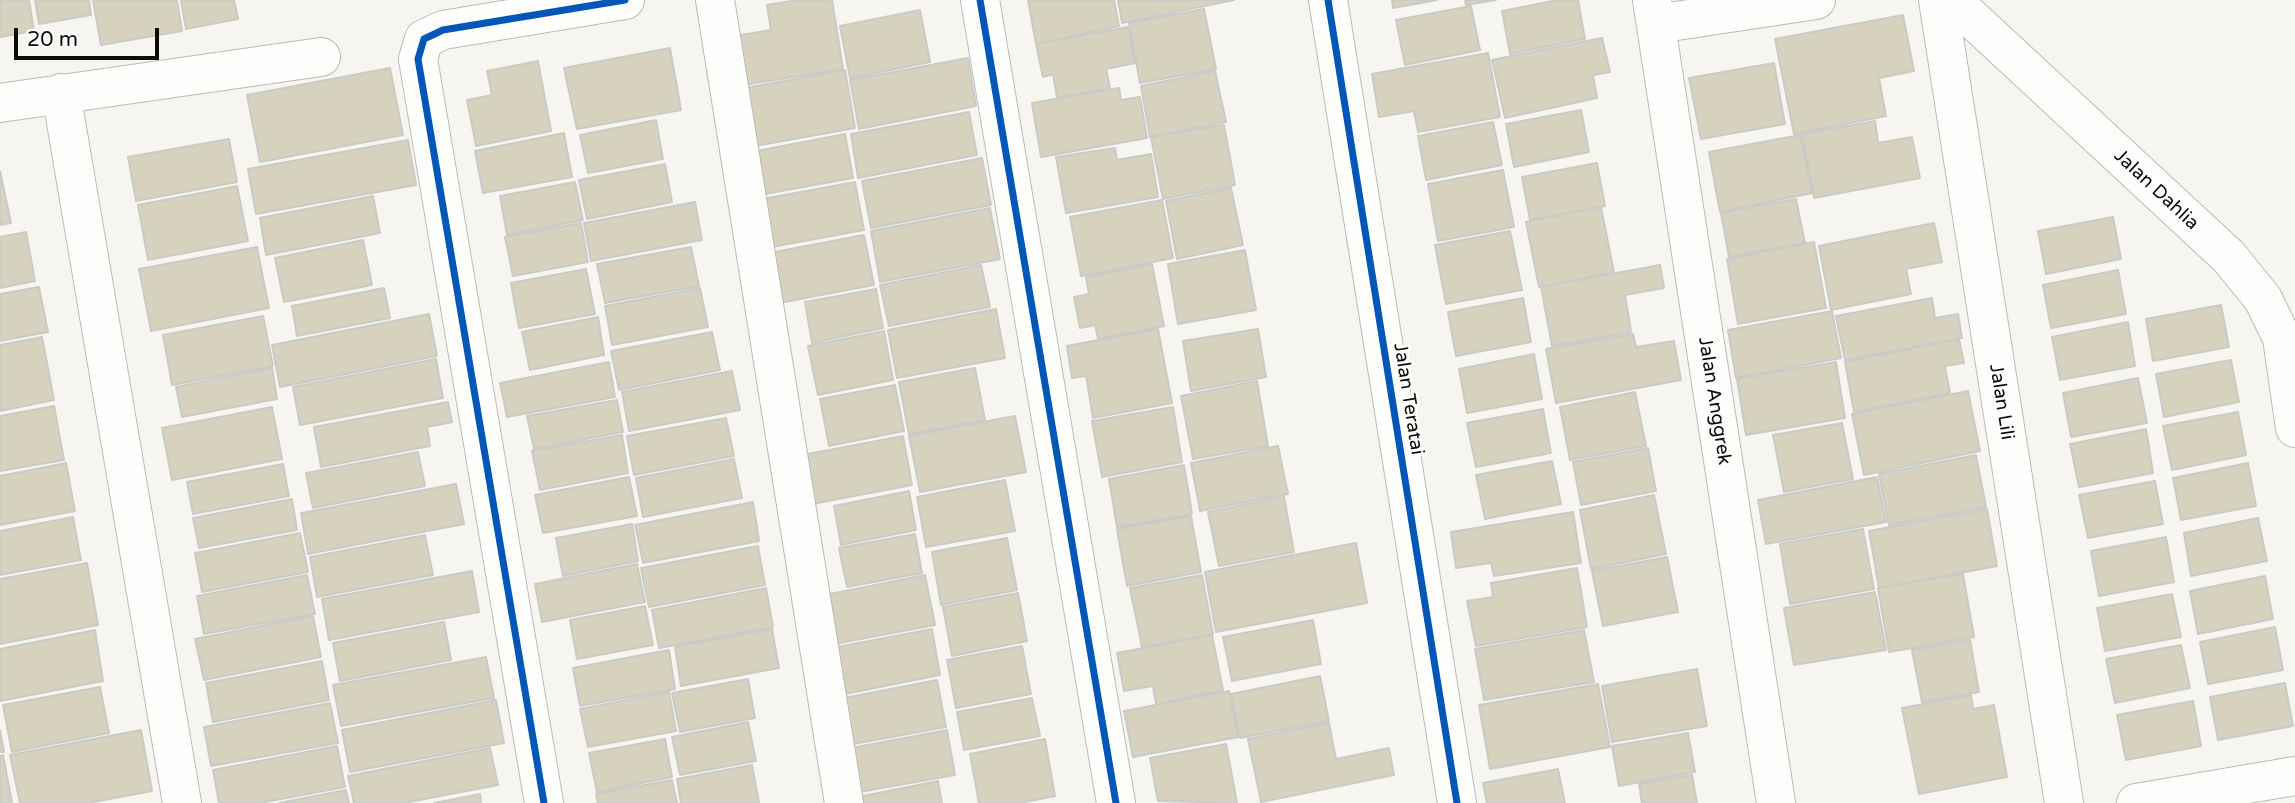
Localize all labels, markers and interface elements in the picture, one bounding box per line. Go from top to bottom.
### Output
scale bar [18,14,163,58]
text: 20 m [27,27,78,52]
street label: Jalan Dahlia [2109,145,2203,235]
street label: Jalan Anggrek [1693,335,1735,467]
street label: Jalan Teratai [1388,341,1428,457]
street label: Jalan Lili [1984,362,2018,442]

